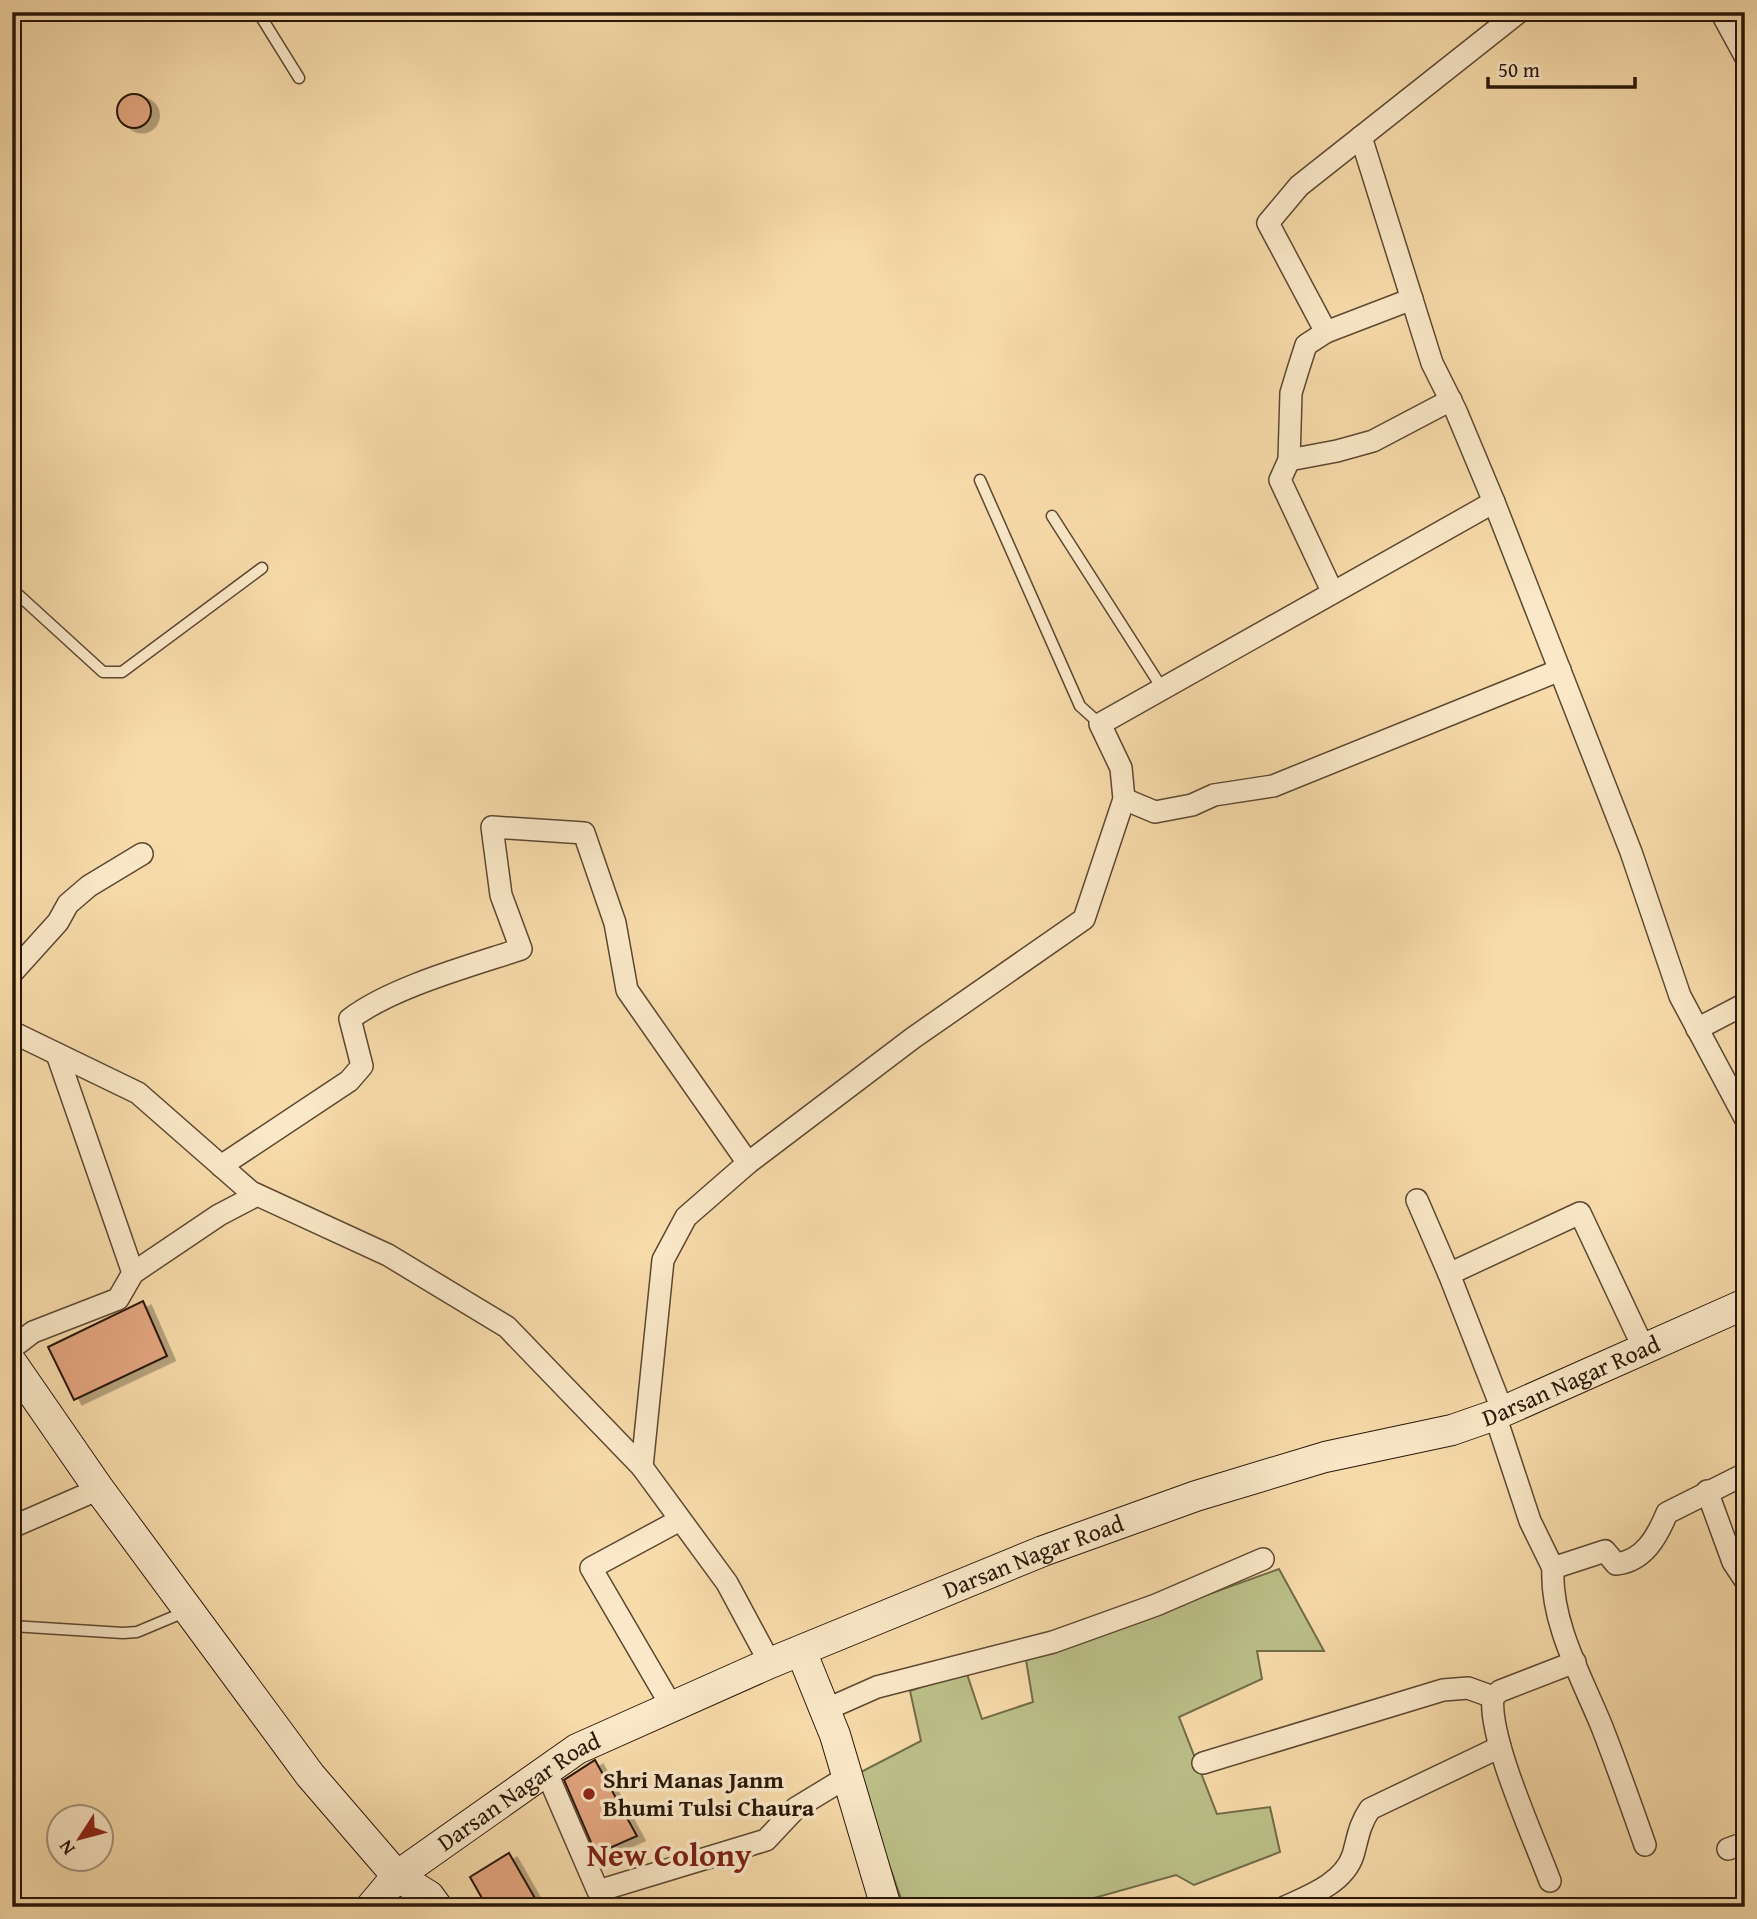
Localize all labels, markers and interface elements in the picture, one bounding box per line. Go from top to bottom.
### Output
scale bar [1488,46,1634,90]
text: 50 m [1498,54,1540,85]
street label: Darsan Nagar Road [1477,1326,1665,1435]
street label: Darsan Nagar Road [937,1505,1128,1607]
street label: Darsan Nagar Road [430,1723,606,1859]
place label: Shri Manas Janm Bhumi Tulsi Chaura [603,1762,815,1825]
marker: Shri Manas Janm Bhumi Tulsi Chaura [581,1786,597,1802]
north arrow [46,1804,116,1874]
district label: New Colony [587,1831,752,1878]
text: N [51,1834,81,1861]

